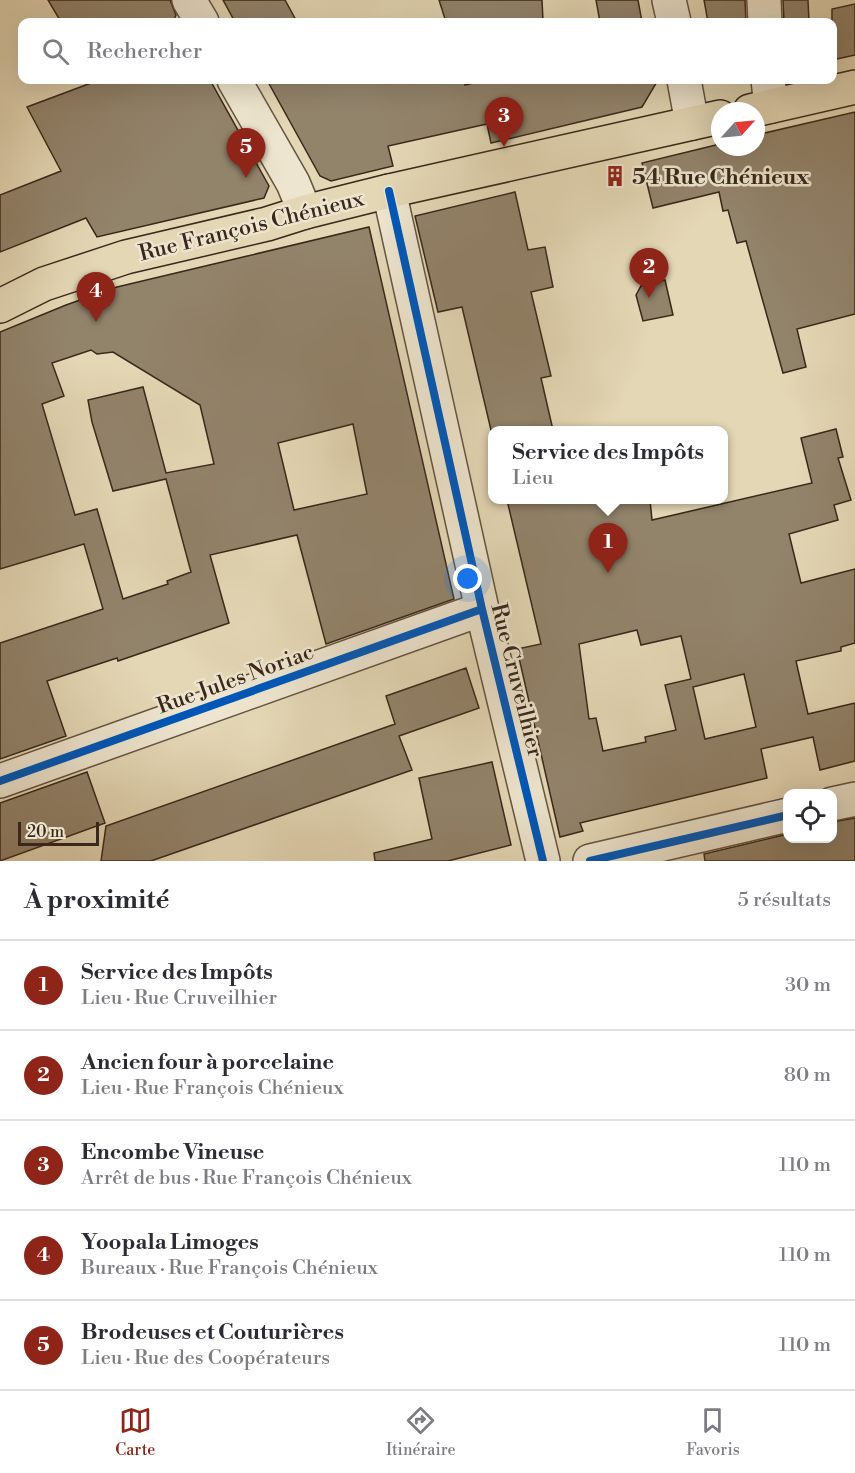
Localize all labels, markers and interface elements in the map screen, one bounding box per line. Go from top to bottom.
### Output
search box [18,18,837,84]
icon: search [39,35,72,68]
text: Rechercher [87,38,202,65]
pin: 3 [484,98,524,147]
north arrow [711,102,765,156]
pin: 5 [226,128,266,178]
building icon: 54 Rue Chénieux [603,164,627,188]
place label: 54 Rue Chénieux [632,164,809,191]
street label: Rue François Chénieux [136,185,367,267]
pin: 2 [630,248,668,298]
pin: 4 [76,272,116,322]
popup [488,426,728,504]
text: Service des Impôts [512,439,704,466]
text: Lieu [512,466,553,491]
pin: 1 [588,524,628,573]
your location [453,564,482,593]
street label: Rue Cruveilhier [484,601,549,760]
street label: Rue Jules Noriac [153,638,318,720]
map controls [783,789,837,843]
button: locate [783,789,837,843]
scale bar [18,819,99,846]
text: 20 m [27,822,64,842]
text: À proximité [24,884,169,916]
text: 5 résultats [738,888,831,913]
text: Service des Impôts [81,959,273,986]
text: 1 [39,973,48,998]
text: 30 m [785,973,831,998]
text: Lieu · Rue Cruveilhier [81,986,277,1011]
text: Ancien four à porcelaine [81,1049,334,1076]
text: 2 [37,1063,50,1088]
text: 80 m [784,1063,831,1088]
text: Lieu · Rue François Chénieux [81,1076,344,1101]
text: Encombe Vineuse [81,1139,264,1166]
text: 3 [37,1153,50,1178]
text: 110 m [779,1153,831,1178]
text: Arrêt de bus · Rue François Chénieux [81,1166,412,1191]
text: Yoopala Limoges [81,1229,259,1256]
text: 4 [37,1243,50,1268]
text: 110 m [779,1243,831,1268]
text: Bureaux · Rue François Chénieux [81,1256,378,1281]
text: Brodeuses et Couturières [81,1319,344,1346]
text: 5 [37,1333,50,1358]
text: 110 m [779,1333,831,1358]
text: Lieu · Rue des Coopérateurs [81,1346,330,1371]
tab: Carte [115,1404,155,1460]
tab: Itinéraire [386,1404,456,1460]
tab: Favoris [686,1404,740,1460]

